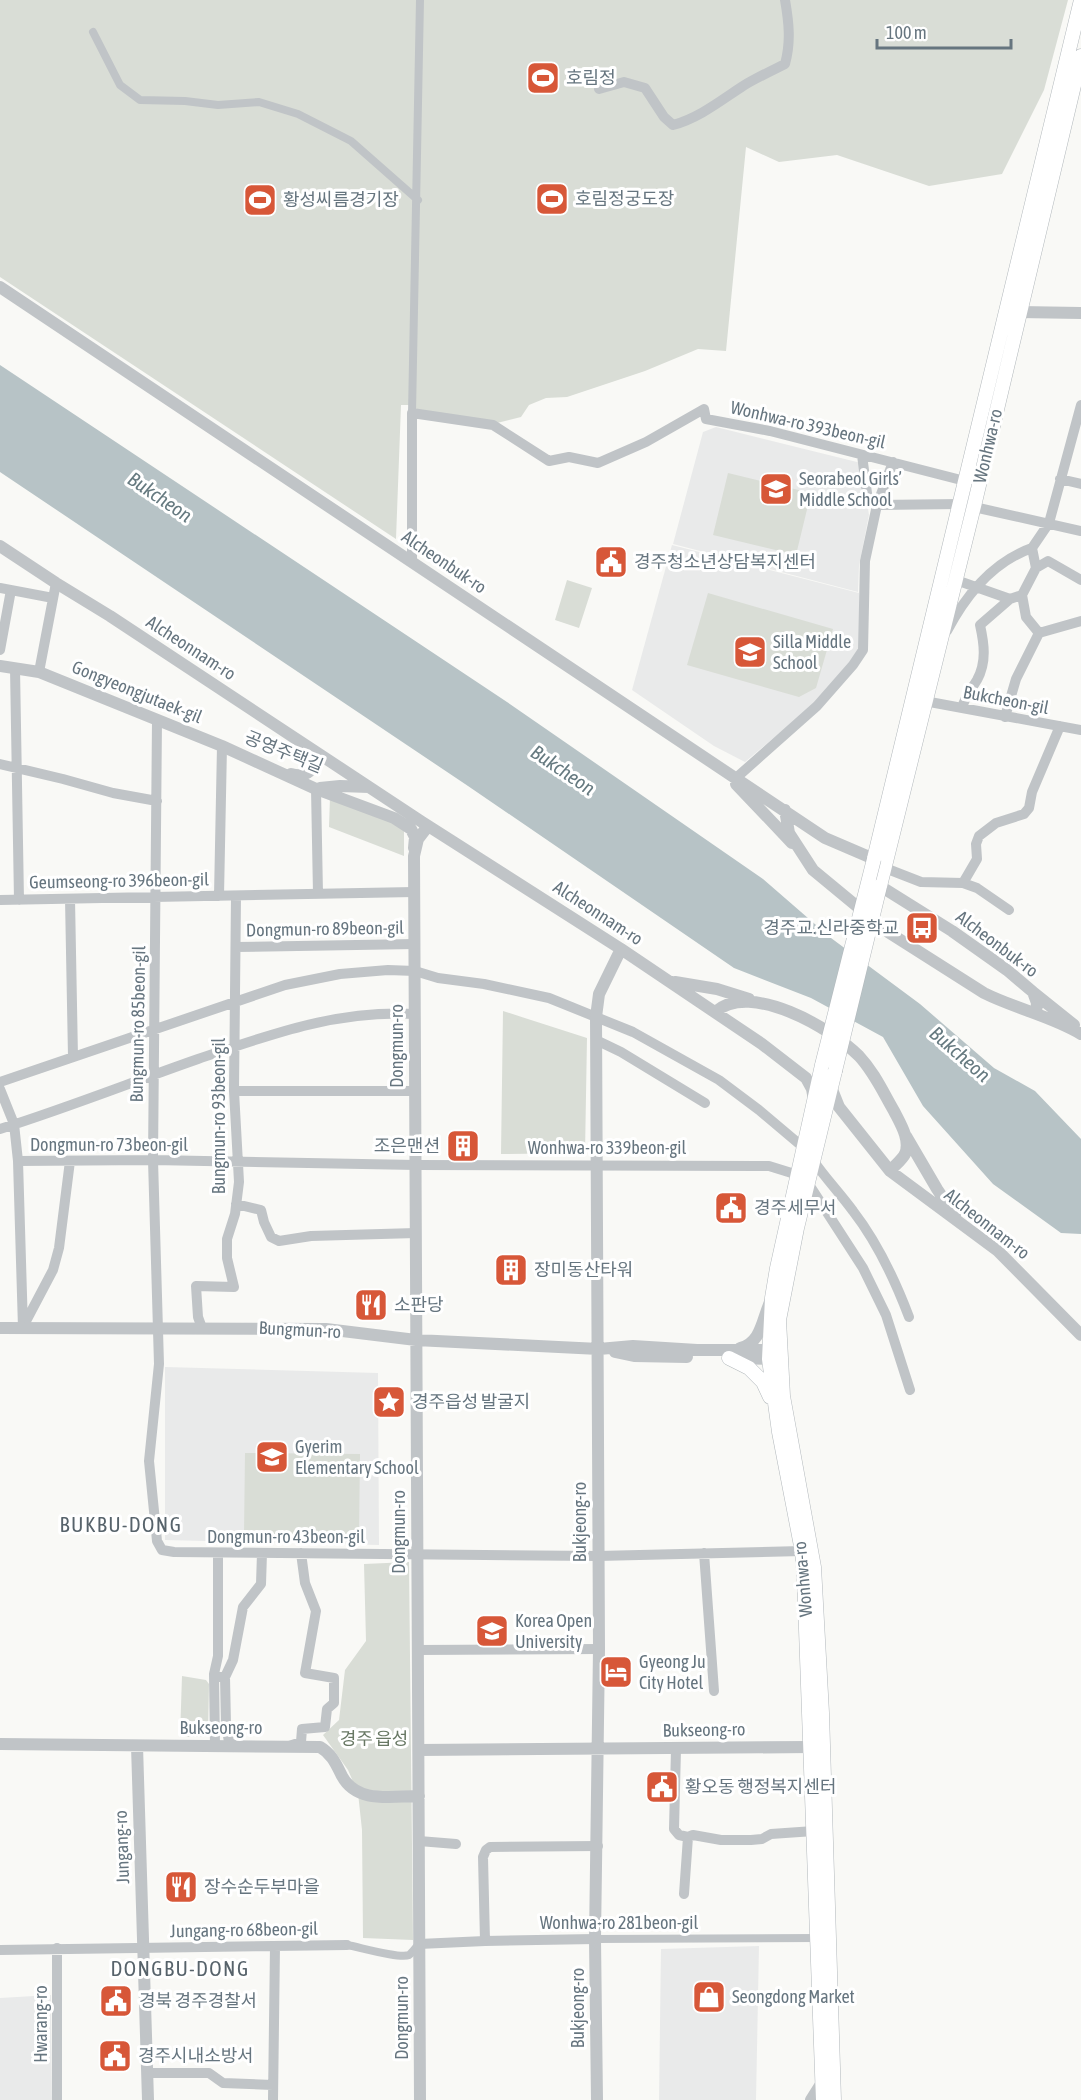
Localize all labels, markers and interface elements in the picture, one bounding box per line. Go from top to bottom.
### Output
scale bar [877,12,1010,50]
text: 100 m [886,22,927,43]
sports icon: 호림정 [525,60,561,96]
place label: 호림정 [566,67,616,88]
sports icon: 호림정궁도장 [534,181,570,217]
sports icon: 황성씨름경기장 [242,182,278,218]
place label: 호림정궁도장 [575,188,674,209]
place label: 황성씨름경기장 [283,189,399,210]
street label: Wonhwa-ro 393beon-gil [729,396,888,453]
street label: Wonhwa-ro [969,407,1006,485]
water label: Bukcheon [124,467,197,527]
place label: Seorabeol Girls’ Middle School [799,468,902,510]
school or university icon: Seorabeol Girls’ Middle School [758,471,794,507]
street label: Alcheonbuk-ro [398,526,491,598]
public building icon: 경주청소년상담복지센터 [593,544,629,580]
place label: 경주청소년상담복지센터 [634,551,816,572]
street label: Alcheonnam-ro [143,611,240,684]
place label: Silla Middle School [773,631,851,673]
school or university icon: Silla Middle School [732,634,768,670]
street label: Gongyeongjutaek-gil [69,656,205,727]
street label: Bukcheon-gil [962,681,1051,718]
street label: 공영주택길 [242,726,327,777]
water label: Bukcheon [527,740,600,800]
street label: Geumseong-ro 396beon-gil [29,868,209,893]
street label: Alcheonnam-ro [550,876,647,949]
street label: Alcheonbuk-ro [952,906,1043,981]
bus stop icon: 경주교.신라중학교 [904,910,940,946]
street label: Dongmun-ro 89beon-gil [246,917,404,940]
place label: 경주교.신라중학교 [763,917,899,938]
street label: Bungmun-ro 85beon-gil [126,945,149,1103]
street label: Dongmun-ro [386,1004,407,1088]
water label: Bukcheon [925,1021,995,1086]
street label: Bungmun-ro 93beon-gil [208,1037,229,1194]
building icon: 조은맨션 [445,1128,481,1164]
street label: Dongmun-ro 73beon-gil [30,1134,188,1155]
place label: 조은맨션 [374,1135,440,1156]
street label: Wonhwa-ro 339beon-gil [528,1137,686,1158]
street label: Alcheonnam-ro [940,1184,1034,1263]
public building icon: 경주세무서 [713,1190,749,1226]
place label: 경주세무서 [754,1197,837,1218]
building icon: 장미동산타워 [493,1252,529,1288]
place label: 장미동산타워 [534,1259,633,1280]
restaurant icon: 소판당 [353,1287,389,1323]
place label: 소판당 [394,1294,444,1315]
street label: Bungmun-ro [258,1317,342,1342]
place icon: 경주읍성 발굴지 [371,1384,407,1420]
place label: 경주읍성 발굴지 [412,1391,530,1412]
place label: Gyerim Elementary School [295,1436,419,1478]
school or university icon: Gyerim Elementary School [254,1439,290,1475]
street label: Bukjeong-ro [569,1482,590,1562]
street label: Dongmun-ro [388,1490,409,1574]
district label: BUKBU-DONG [60,1512,182,1536]
street label: Dongmun-ro 43beon-gil [207,1526,365,1547]
street label: Wonhwa-ro [789,1540,816,1618]
place label: Korea Open University [515,1610,592,1652]
school or university icon: Korea Open University [474,1613,510,1649]
place label: Gyeong Ju City Hotel [639,1651,706,1693]
hotel icon: Gyeong Ju City Hotel [598,1654,634,1690]
street label: Bukseong-ro [180,1717,262,1738]
street label: Bukseong-ro [662,1718,746,1741]
park label: 경주 읍성 [340,1728,408,1749]
public building icon: 황오동 행정복지센터 [644,1769,680,1805]
place label: 황오동 행정복지센터 [685,1776,837,1797]
street label: Jungang-ro [110,1810,133,1884]
restaurant icon: 장수순두부마을 [163,1869,199,1905]
place label: 장수순두부마을 [204,1876,320,1897]
street label: Wonhwa-ro 281beon-gil [540,1912,698,1933]
street label: Jungang-ro 68beon-gil [170,1918,318,1941]
district label: DONGBU-DONG [110,1956,250,1980]
street label: Bukjeong-ro [567,1968,588,2048]
street label: Dongmun-ro [391,1976,412,2060]
shop icon: Seongdong Market [691,1979,727,2015]
public building icon: 경북 경주경찰서 [98,1983,134,2019]
street label: Hwarang-ro [30,1985,51,2063]
place label: Seongdong Market [732,1986,855,2007]
place label: 경북 경주경찰서 [139,1990,257,2011]
public building icon: 경주시내소방서 [97,2038,133,2074]
place label: 경주시내소방서 [138,2045,254,2066]

